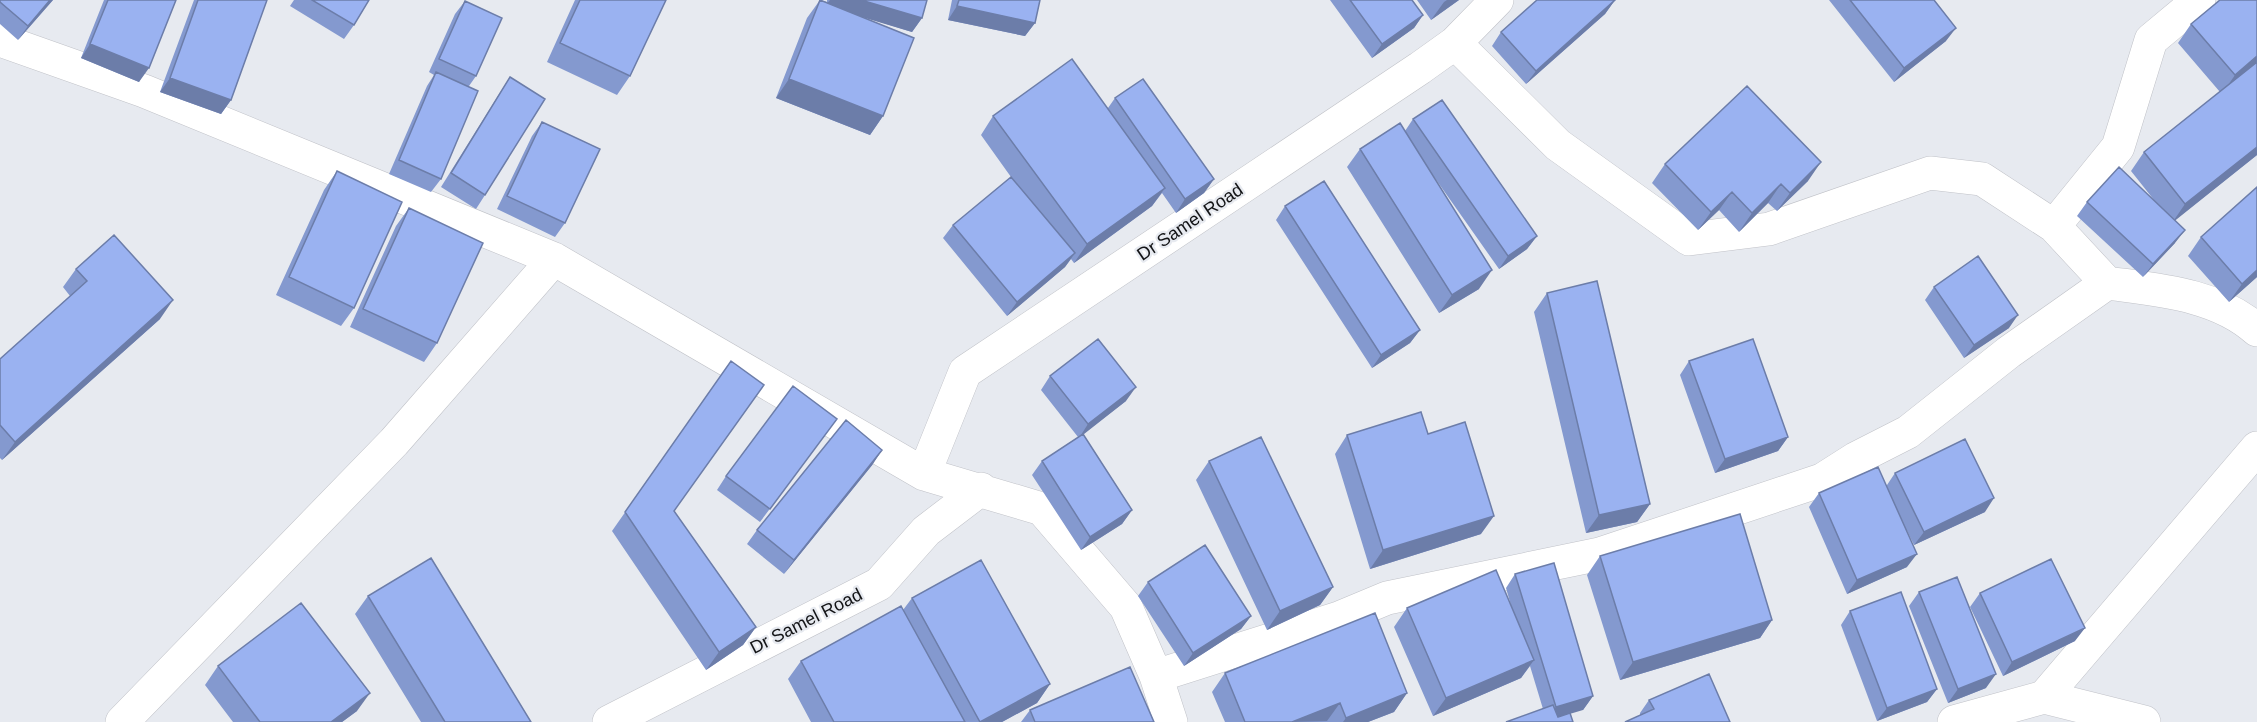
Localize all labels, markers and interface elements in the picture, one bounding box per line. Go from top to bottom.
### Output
street label: Dr Samel Road [1133,179,1247,265]
street label: Dr Samel Road [747,584,865,658]

